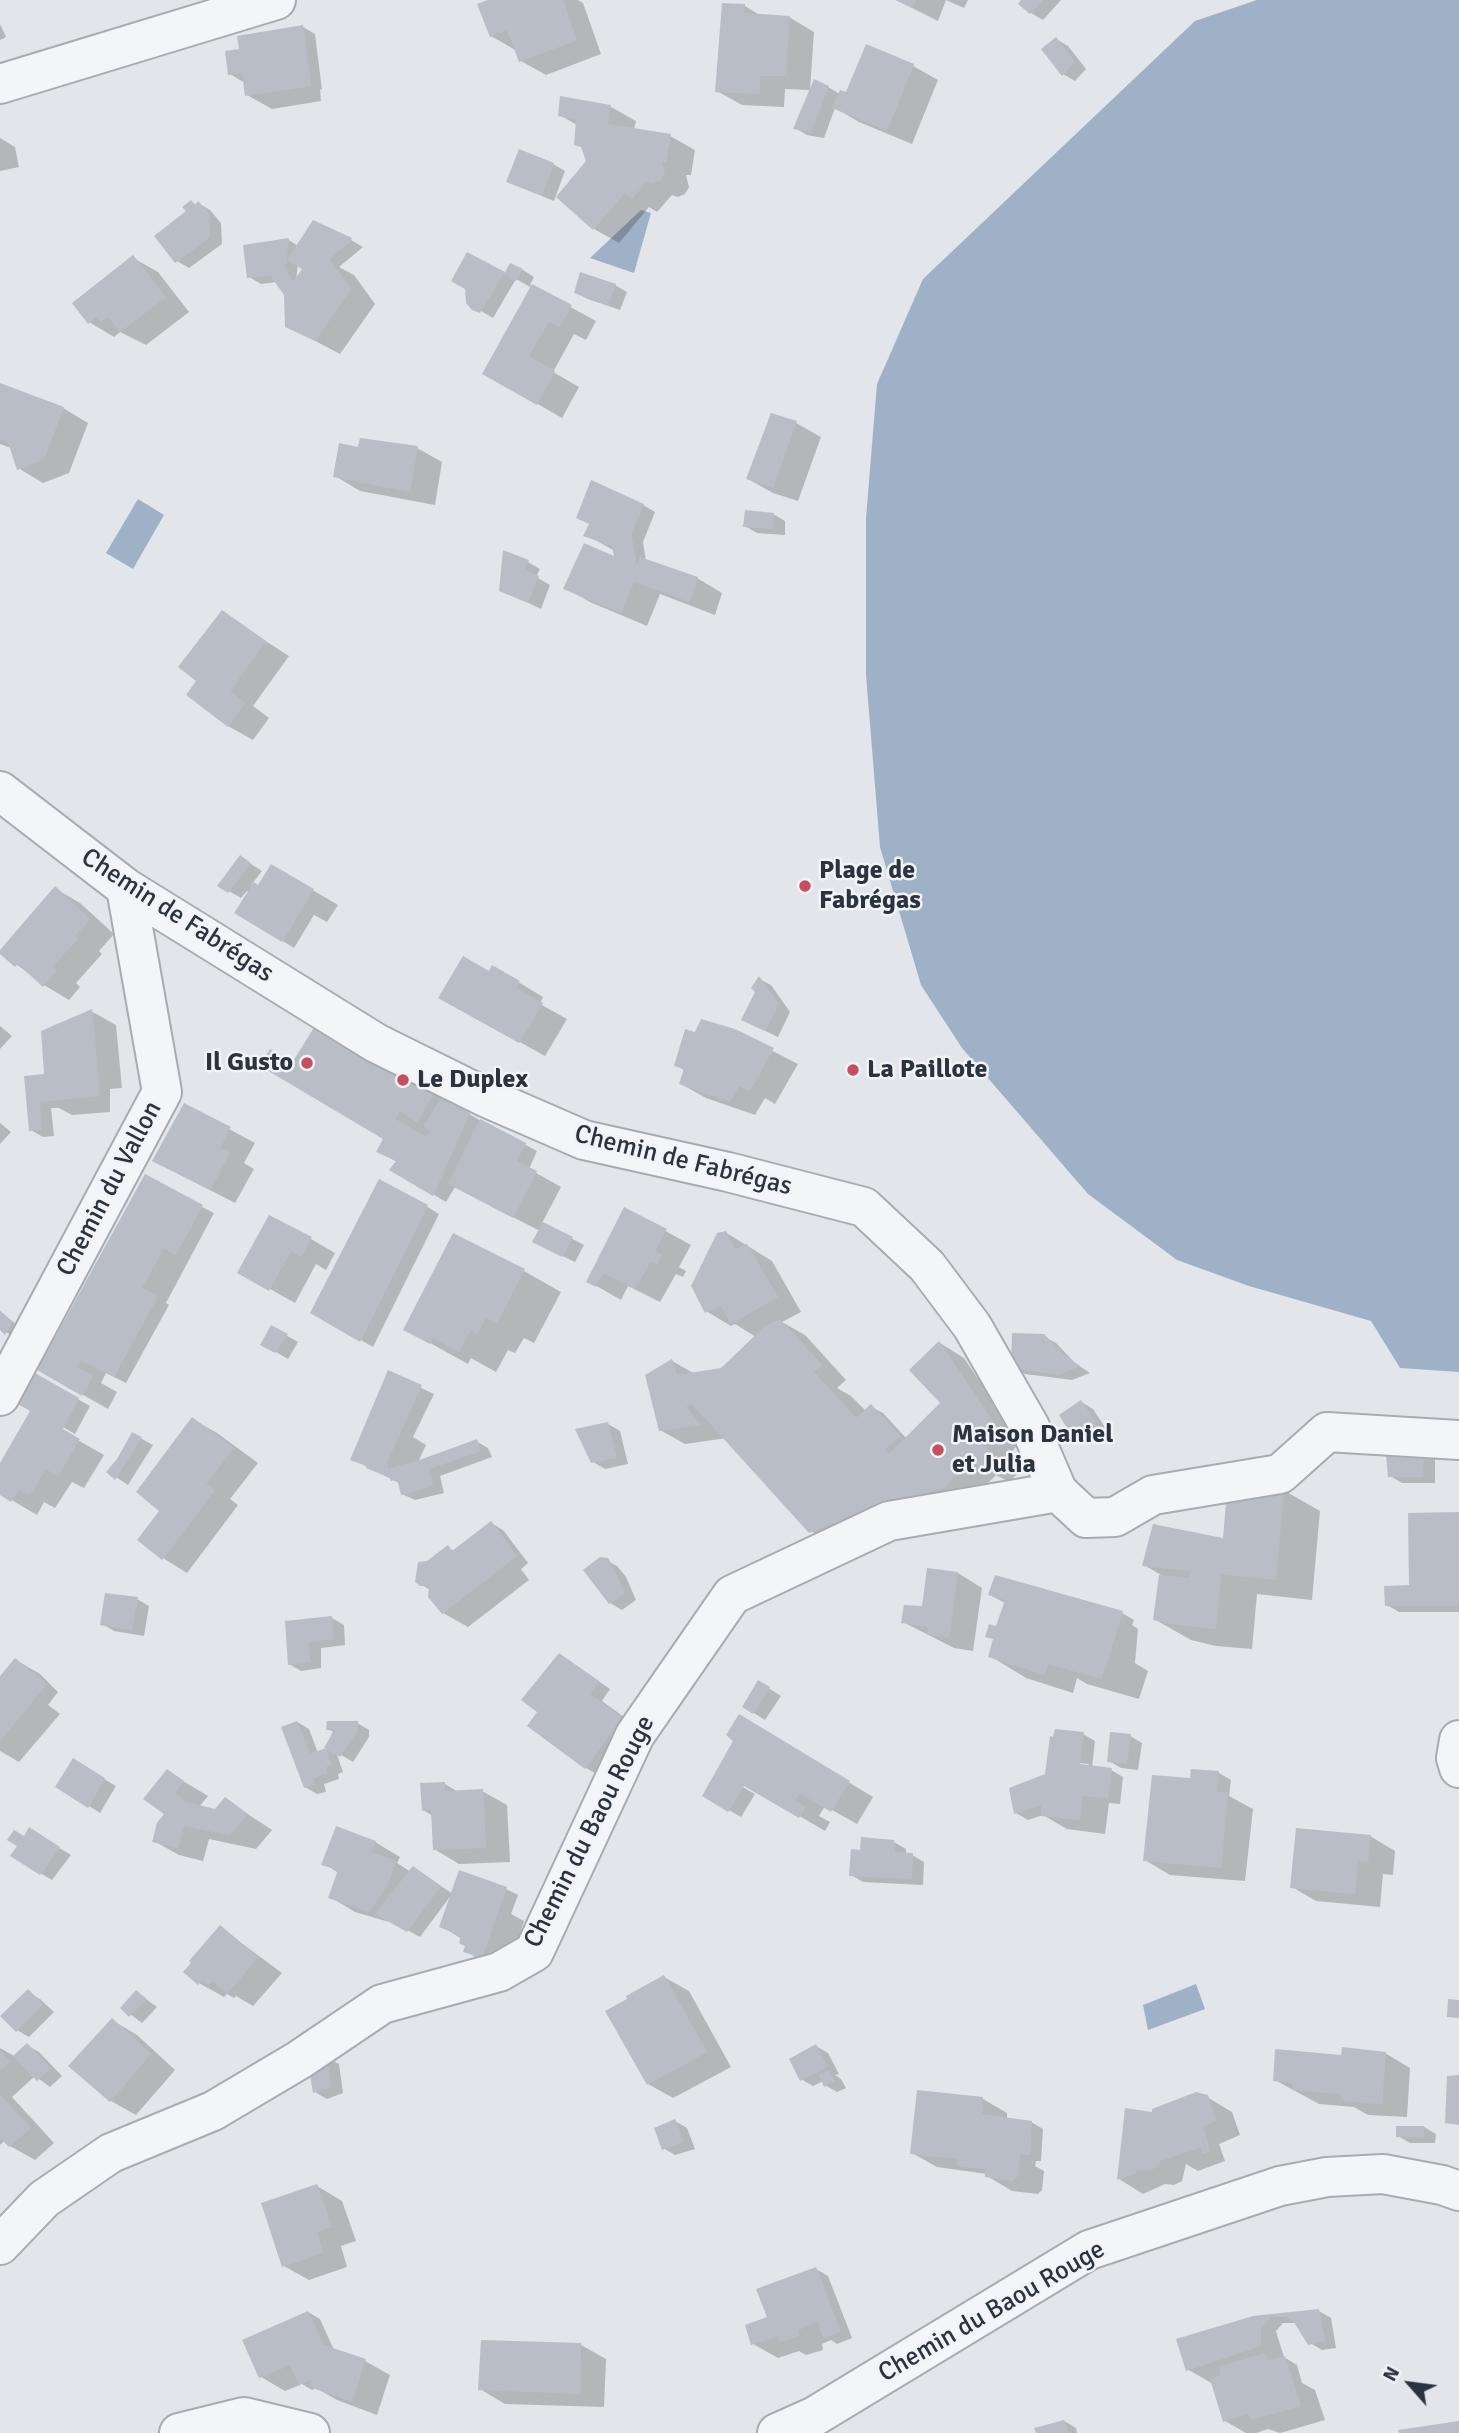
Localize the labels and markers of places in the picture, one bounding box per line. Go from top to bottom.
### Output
place label: Plage de Fabrégas [819,855,921,917]
marker: Plage de Fabrégas [797,878,813,894]
place label: Il Gusto [205,1047,293,1079]
place label: La Paillote [867,1054,987,1086]
marker: Il Gusto [299,1055,315,1071]
marker: La Paillote [845,1062,861,1078]
place label: Le Duplex [417,1064,528,1096]
marker: Le Duplex [395,1072,411,1088]
place label: Maison Daniel et Julia [952,1419,1113,1480]
marker: Maison Daniel et Julia [930,1442,946,1458]

